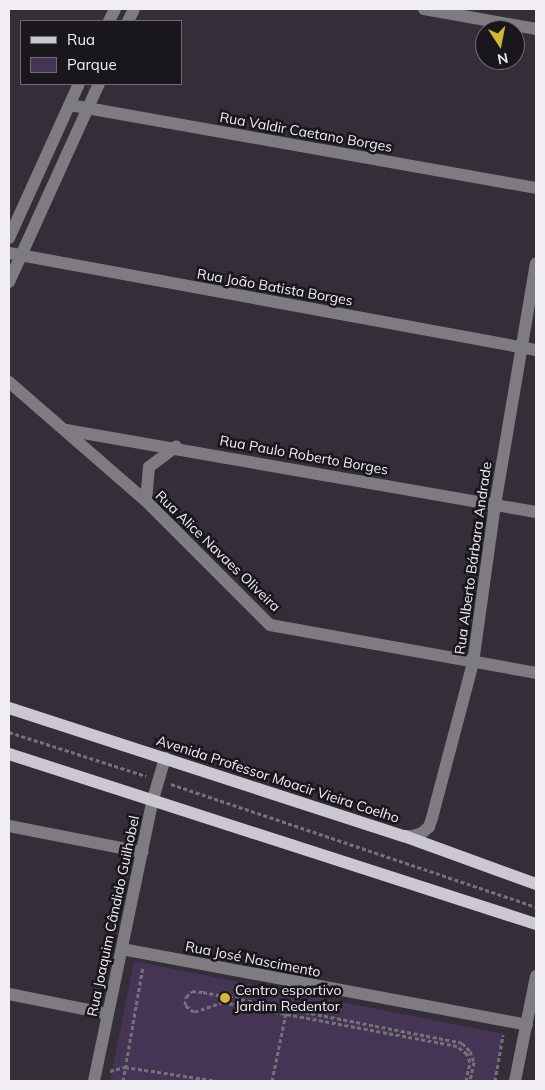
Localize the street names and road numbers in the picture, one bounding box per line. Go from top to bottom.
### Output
street label: Rua Valdir Caetano Borges [218,109,394,155]
street label: Rua João Batista Borges [196,265,354,309]
street label: Rua Paulo Roberto Borges [218,432,390,478]
street label: Rua Alberto Bárbara Andrade [451,460,495,656]
street label: Rua Alice Navaes Oliveira [152,487,284,615]
street label: Avenida Professor Moacir Vieira Coelho [154,732,402,826]
street label: Rua Joaquim Cândido Guilhobel [83,814,143,1018]
street label: Rua José Nascimento [184,938,322,980]

